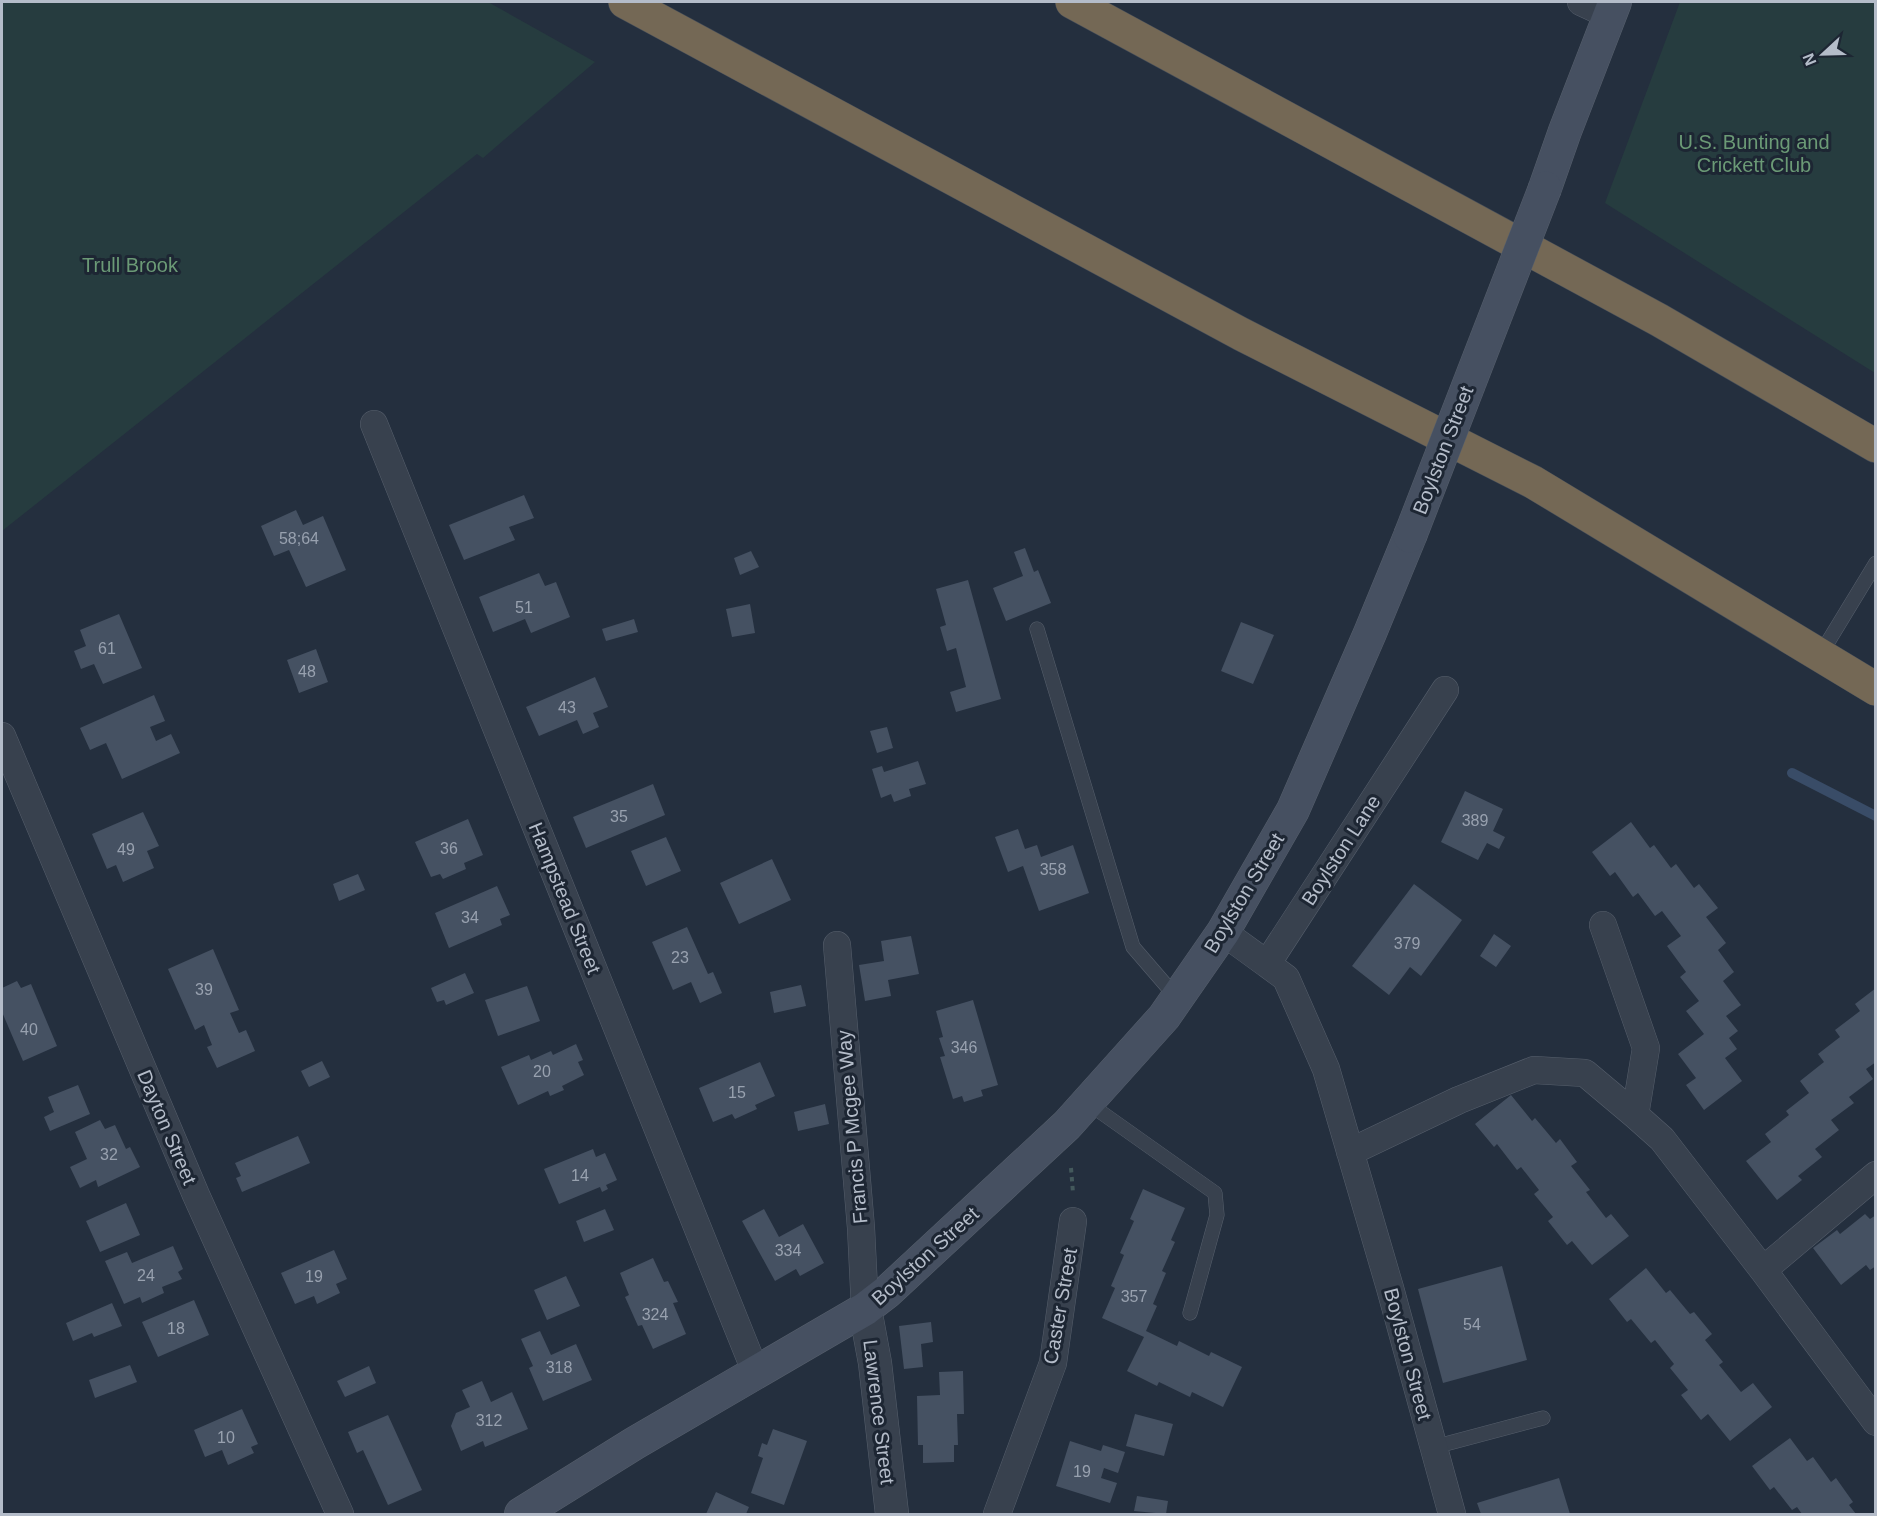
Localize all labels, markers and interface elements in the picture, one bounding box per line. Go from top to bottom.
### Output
north arrow [1793,24,1853,84]
text: N [1800,51,1820,68]
park label: U.S. Bunting and Crickett Club [1678,131,1830,176]
park label: Trull Brook [82,254,179,276]
street label: Boylston Street [1408,382,1478,517]
house number: 58;64 [279,530,319,547]
house number: 51 [515,599,533,616]
house number: 61 [98,640,116,657]
house number: 48 [298,663,316,680]
house number: 43 [558,699,576,716]
street label: Boylston Lane [1297,791,1385,909]
house number: 35 [610,808,628,825]
house number: 389 [1462,812,1488,829]
street label: Hampstead Street [525,819,606,977]
street label: Boylston Street [1200,829,1289,957]
house number: 36 [440,840,458,857]
house number: 49 [117,841,135,858]
house number: 358 [1040,861,1066,878]
house number: 34 [461,909,479,926]
house number: 379 [1394,935,1420,952]
house number: 23 [671,949,689,966]
house number: 39 [195,981,213,998]
house number: 40 [20,1021,38,1038]
street label: Francis P Mcgee Way [833,1029,871,1225]
house number: 346 [951,1039,977,1056]
house number: 20 [533,1063,551,1080]
street label: Dayton Street [133,1066,201,1188]
house number: 15 [728,1084,746,1101]
house number: 32 [100,1146,118,1163]
house number: 14 [571,1167,589,1184]
street label: Boylston Street [867,1202,983,1310]
house number: 334 [775,1242,801,1259]
street label: Caster Street [1039,1246,1081,1366]
house number: 24 [137,1267,155,1284]
house number: 19 [305,1268,323,1285]
street label: Boylston Street [1380,1286,1436,1423]
house number: 357 [1121,1288,1147,1305]
house number: 324 [642,1306,668,1323]
house number: 54 [1463,1316,1481,1333]
house number: 18 [167,1320,185,1337]
street label: Lawrence Street [859,1338,899,1486]
house number: 318 [546,1359,572,1376]
house number: 312 [476,1412,502,1429]
house number: 10 [217,1429,235,1446]
house number: 19 [1073,1463,1091,1480]

